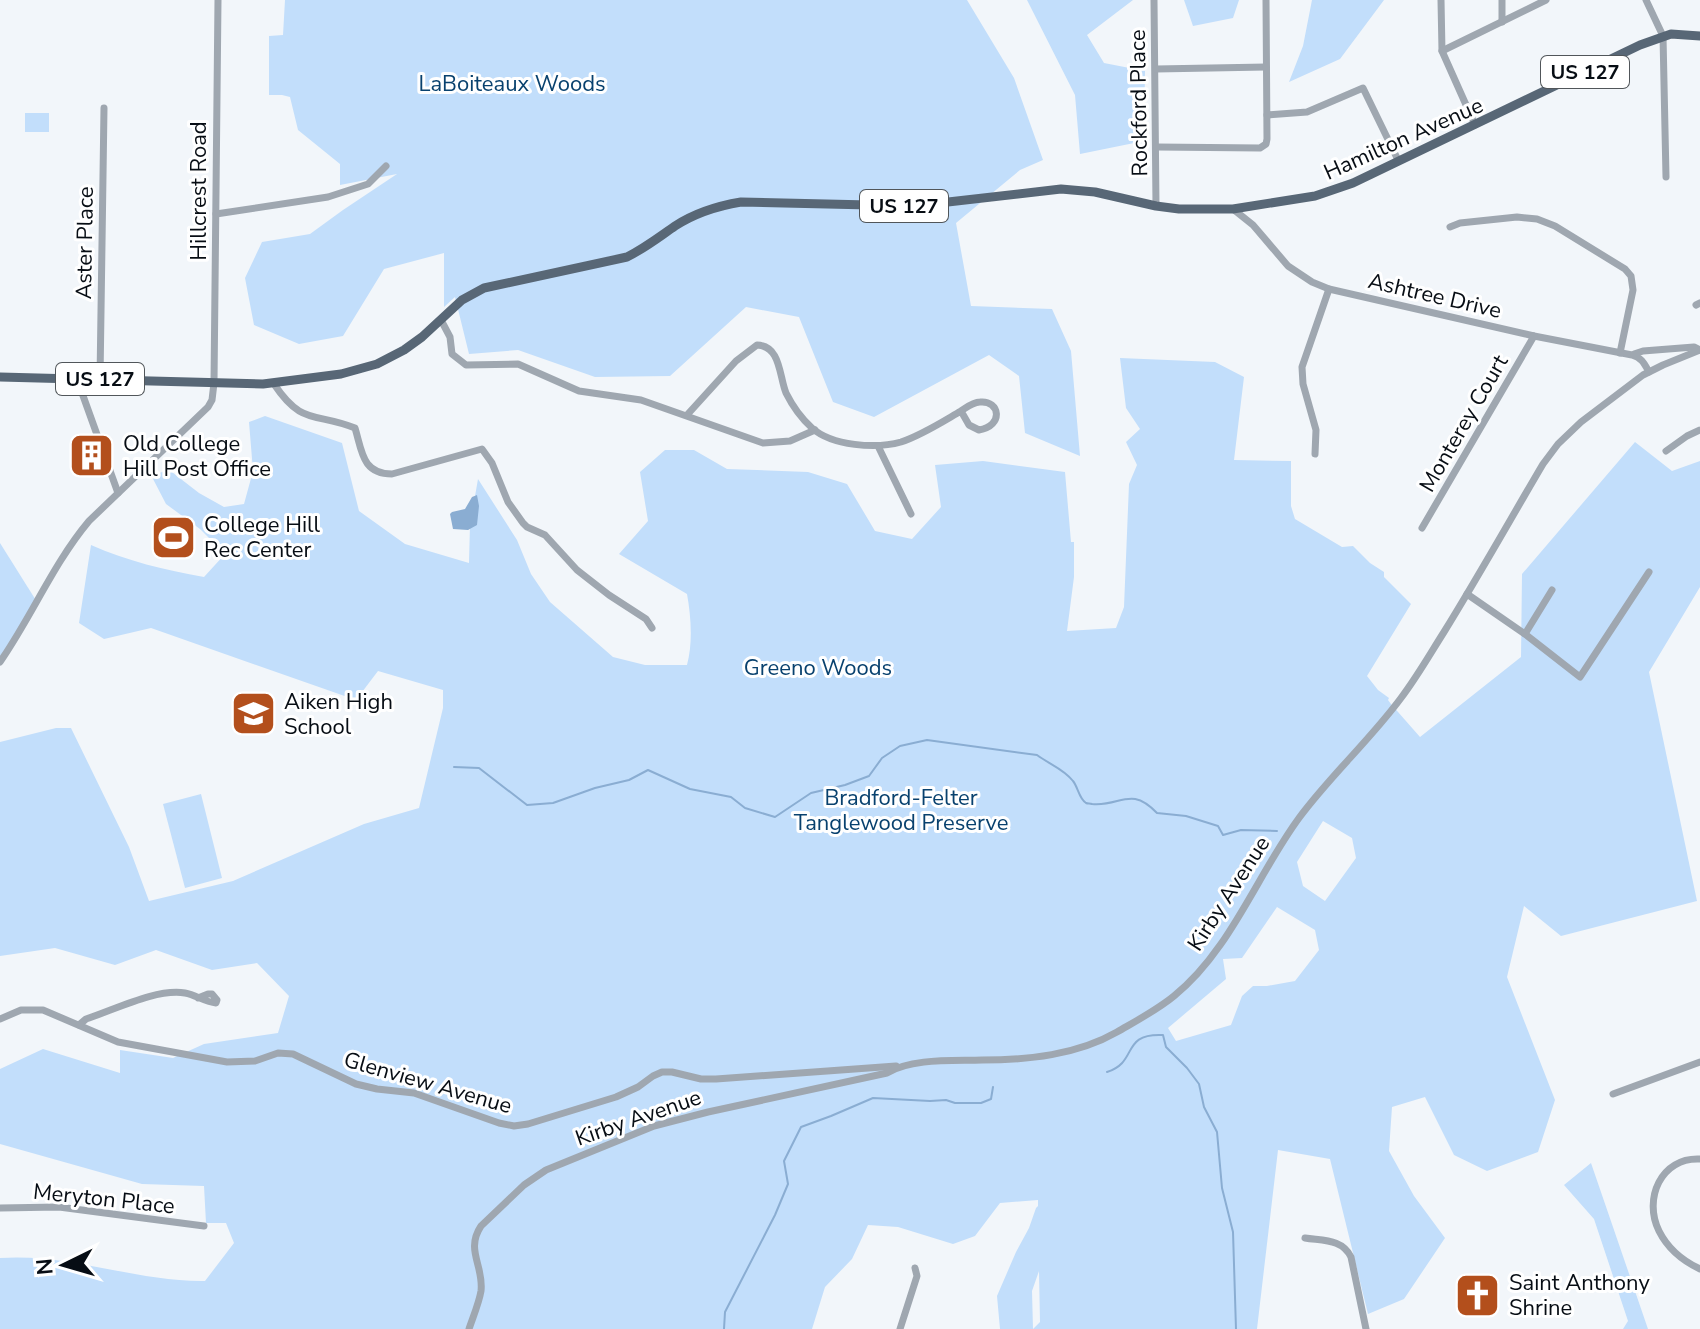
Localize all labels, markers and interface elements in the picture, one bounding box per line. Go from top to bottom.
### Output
street label: Rockford Place [1123,29,1155,177]
road number: US 127 [1541,56,1629,88]
park label: LaBoiteaux Woods [418,69,606,99]
street label: Hamilton Avenue [1319,90,1488,187]
street label: Hillcrest Road [184,121,214,261]
street label: Aster Place [69,186,101,300]
road number: US 127 [860,190,948,222]
street label: Ashtree Drive [1365,266,1504,326]
street label: Monterey Court [1412,349,1515,498]
road number: US 127 [56,363,144,395]
place label: Old College Hill Post Office [123,429,271,484]
building icon: Old College Hill Post Office [68,432,116,480]
place label: College Hill Rec Center [204,510,320,565]
sports icon: College Hill Rec Center [149,513,197,561]
park label: Greeno Woods [744,653,892,683]
place label: Aiken High School [284,687,393,742]
school or university icon: Aiken High School [229,690,277,738]
park label: Bradford-Felter Tanglewood Preserve [794,783,1008,838]
street label: Kirby Avenue [1181,830,1277,957]
street label: Glenview Avenue [340,1045,515,1121]
street label: Kirby Avenue [571,1082,705,1153]
street label: Meryton Place [32,1177,176,1221]
north arrow [24,1225,104,1305]
text: N [29,1257,61,1276]
place label: Saint Anthony Shrine [1509,1268,1650,1323]
church icon: Saint Anthony Shrine [1454,1271,1502,1319]

